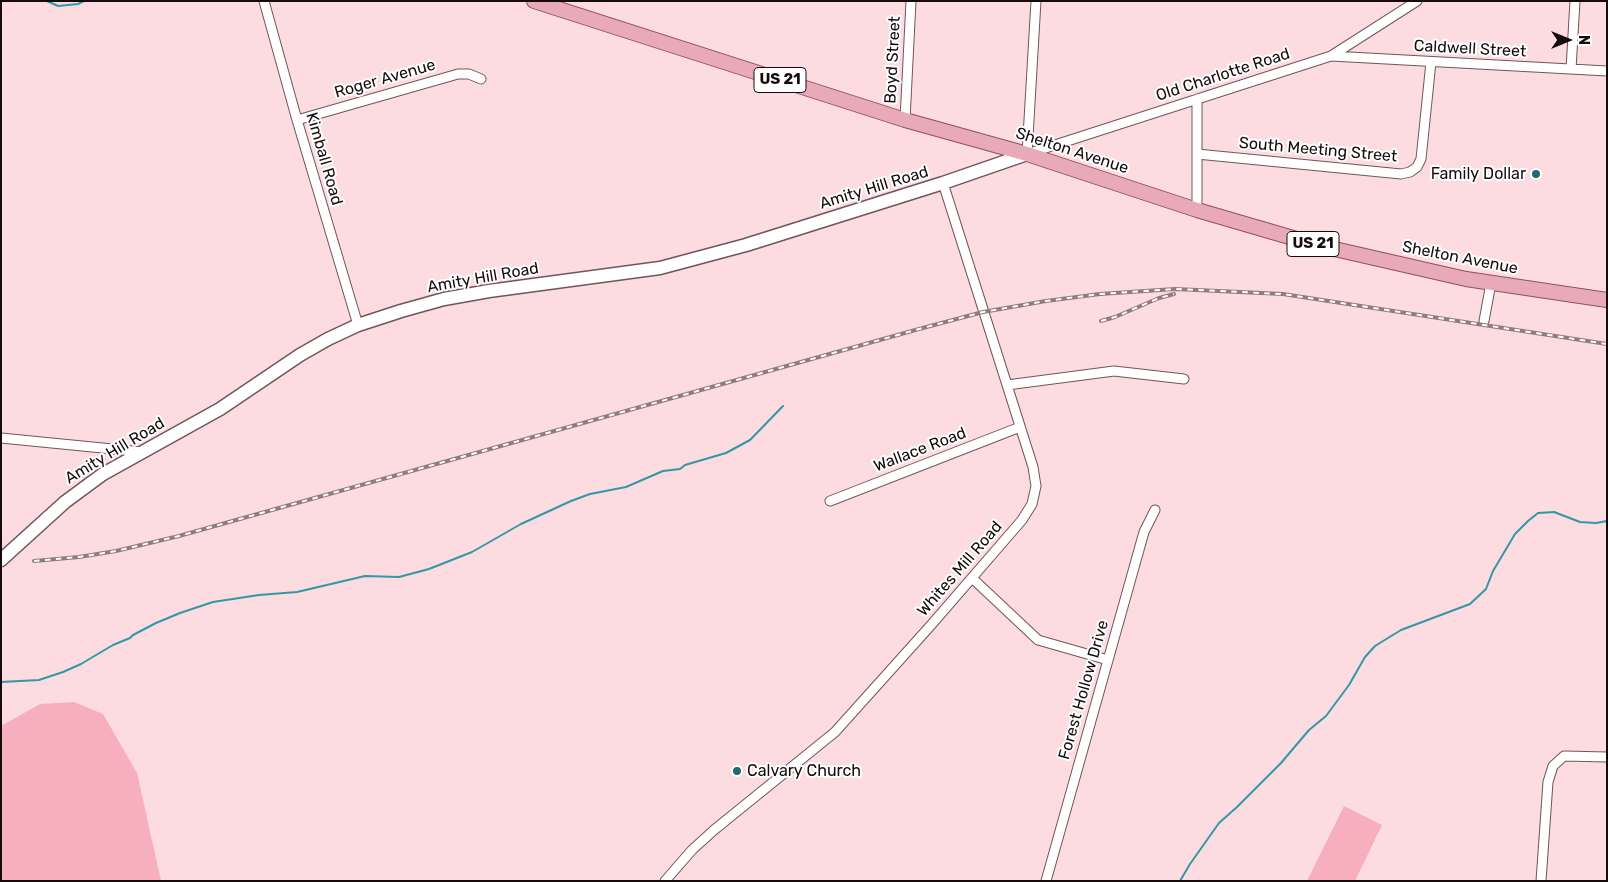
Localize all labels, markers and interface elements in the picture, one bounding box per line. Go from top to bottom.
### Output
north arrow [1543,15,1593,65]
street label: Boyd Street [881,16,905,104]
text: N [1575,35,1592,45]
street label: Caldwell Street [1413,36,1527,62]
street label: Old Charlotte Road [1154,44,1292,106]
street label: Roger Avenue [332,55,438,103]
road number: US 21 [754,68,806,92]
street label: Kimball Road [302,110,346,208]
street label: Shelton Avenue [1013,124,1131,178]
street label: South Meeting Street [1238,134,1398,166]
street label: Amity Hill Road [817,162,931,214]
place label: Family Dollar [1431,164,1526,184]
marker: Family Dollar [1530,168,1542,180]
road number: US 21 [1287,232,1339,256]
street label: Shelton Avenue [1400,237,1520,279]
street label: Amity Hill Road [426,259,540,297]
street label: Amity Hill Road [62,414,168,488]
street label: Wallace Road [871,424,969,476]
street label: Whites Mill Road [913,517,1007,621]
street label: Forest Hollow Drive [1055,618,1113,762]
place label: Calvary Church [747,761,861,781]
marker: Calvary Church [731,765,743,777]

